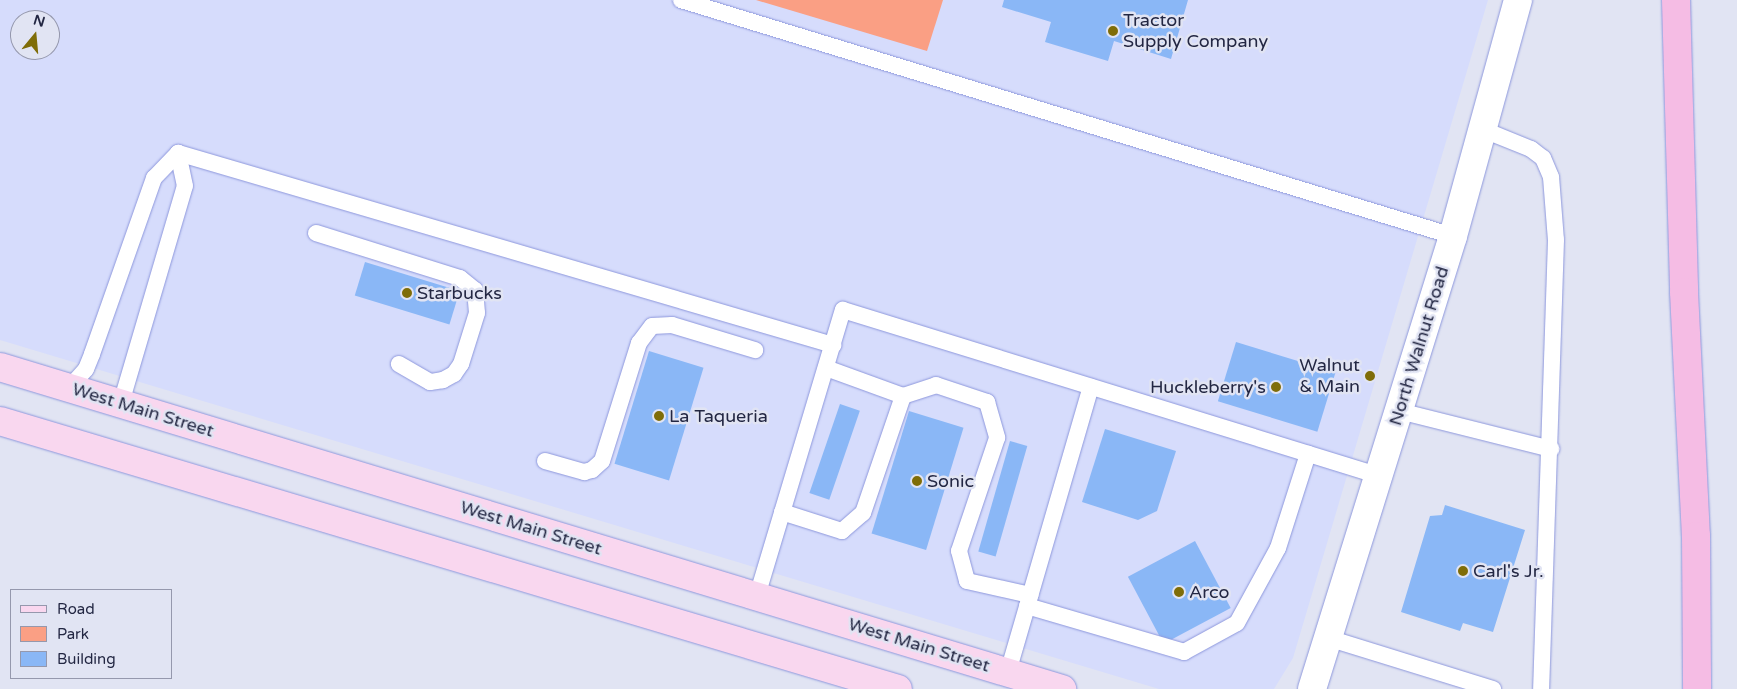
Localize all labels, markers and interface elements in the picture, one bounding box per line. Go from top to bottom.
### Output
north arrow [10,10,60,60]
place label: Tractor Supply Company [1123,10,1268,52]
text: N [31,11,47,31]
marker: Tractor Supply Company [1107,25,1119,37]
street label: North Walnut Road [1385,264,1453,428]
place label: Starbucks [417,282,502,304]
marker: Starbucks [401,287,413,299]
place label: Walnut & Main [1299,355,1360,398]
marker: Walnut & Main [1364,370,1376,382]
place label: Huckleberry's [1150,376,1266,398]
street label: West Main Street [70,378,216,442]
marker: Huckleberry's [1270,381,1282,393]
place label: La Taqueria [669,405,768,427]
marker: La Taqueria [653,410,665,422]
place label: Sonic [927,470,974,492]
marker: Sonic [911,475,923,487]
street label: West Main Street [458,496,604,560]
place label: Carl's Jr. [1473,560,1544,582]
marker: Carl's Jr. [1457,565,1469,577]
place label: Arco [1189,581,1229,603]
marker: Arco [1173,586,1185,598]
legend [10,589,172,679]
text: Road [57,600,95,618]
street label: West Main Street [846,613,992,677]
text: Park [57,625,89,643]
text: Building [57,650,116,668]

